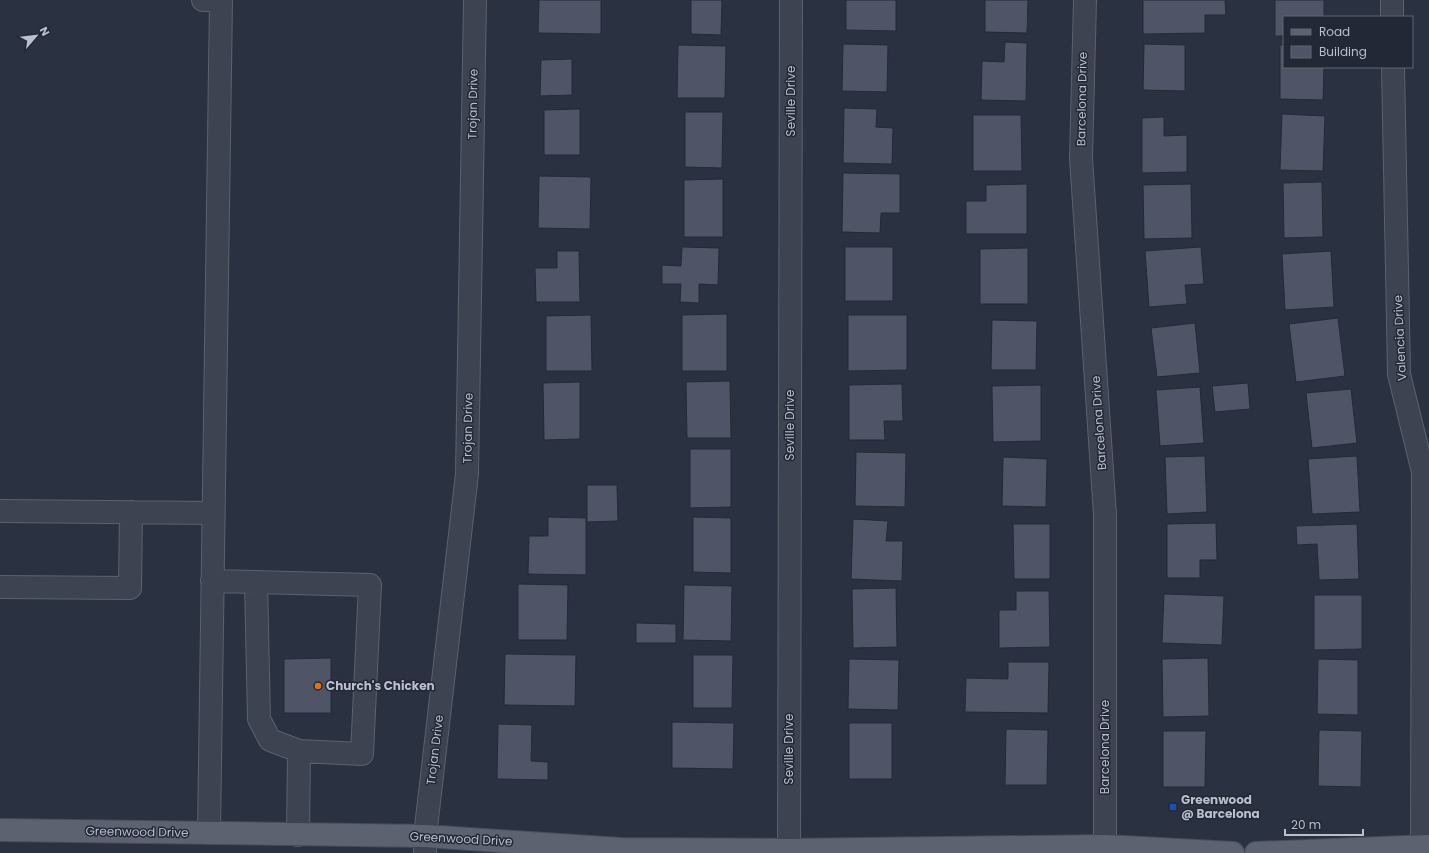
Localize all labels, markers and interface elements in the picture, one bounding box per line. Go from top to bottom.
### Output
north arrow [16,16,56,56]
legend [1283,16,1413,68]
text: Road [1319,23,1350,40]
text: N [36,24,54,39]
text: Building [1319,43,1367,60]
street label: Barcelona Drive [1072,52,1091,146]
street label: Seville Drive [782,66,799,136]
street label: Trojan Drive [463,68,482,139]
street label: Valencia Drive [1389,295,1410,381]
street label: Barcelona Drive [1087,375,1110,471]
street label: Seville Drive [781,390,798,460]
street label: Trojan Drive [458,392,477,463]
place label: Church's Chicken [326,677,435,694]
marker: Church's Chicken [313,681,323,691]
street label: Barcelona Drive [1096,700,1113,794]
street label: Trojan Drive [422,714,447,786]
street label: Seville Drive [780,714,797,784]
place label: Greenwood @ Barcelona [1181,791,1260,822]
marker: Greenwood @ Barcelona [1168,802,1178,812]
scale bar [1285,811,1363,837]
text: 20 m [1291,816,1321,833]
street label: Greenwood Drive [85,822,189,841]
street label: Greenwood Drive [409,827,513,850]

